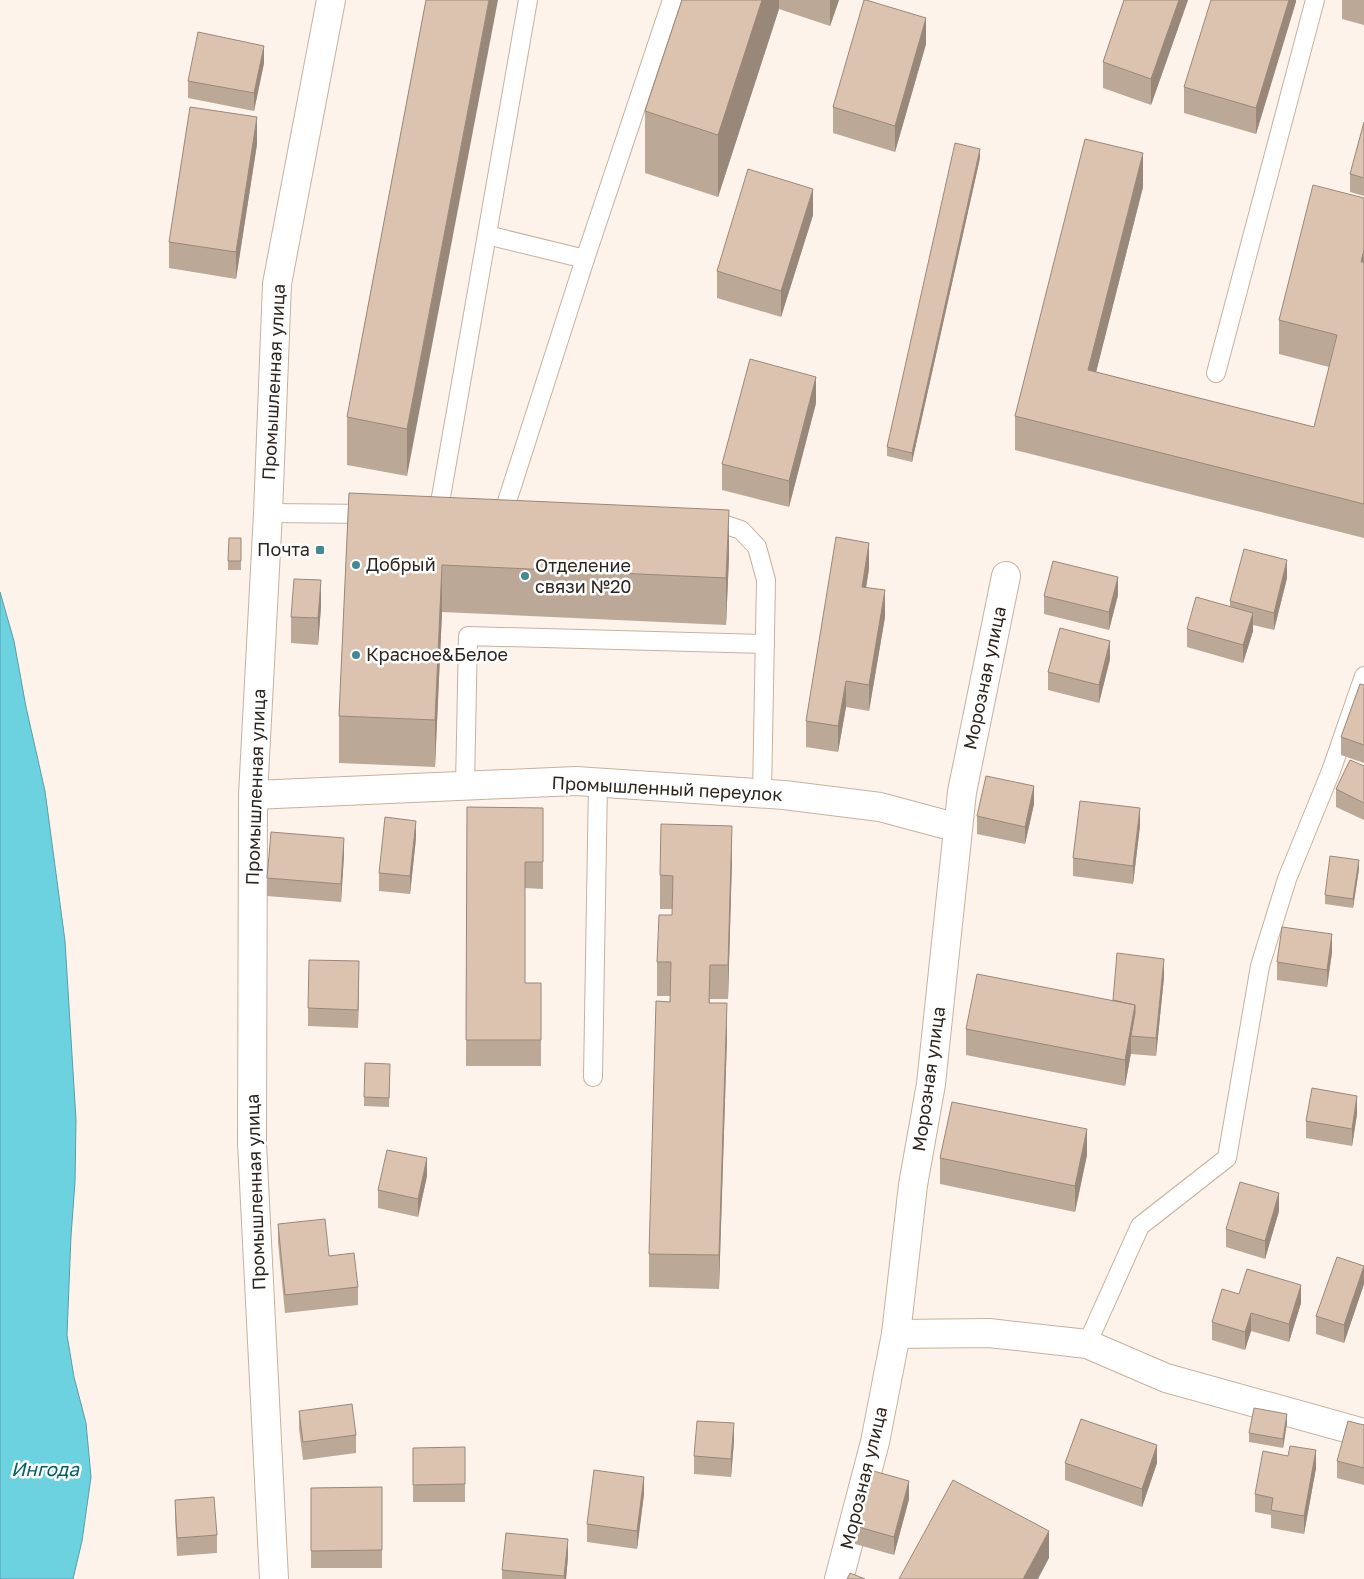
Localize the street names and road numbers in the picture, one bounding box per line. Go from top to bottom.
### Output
street label: Промышленная улица [257,283,289,481]
street label: Морозная улица [958,604,1010,752]
street label: Промышленная улица [241,688,269,886]
street label: Промышленный переулок [551,771,783,805]
street label: Морозная улица [907,1005,949,1153]
street label: Промышленная улица [241,1093,269,1291]
street label: Морозная улица [835,1404,891,1551]

